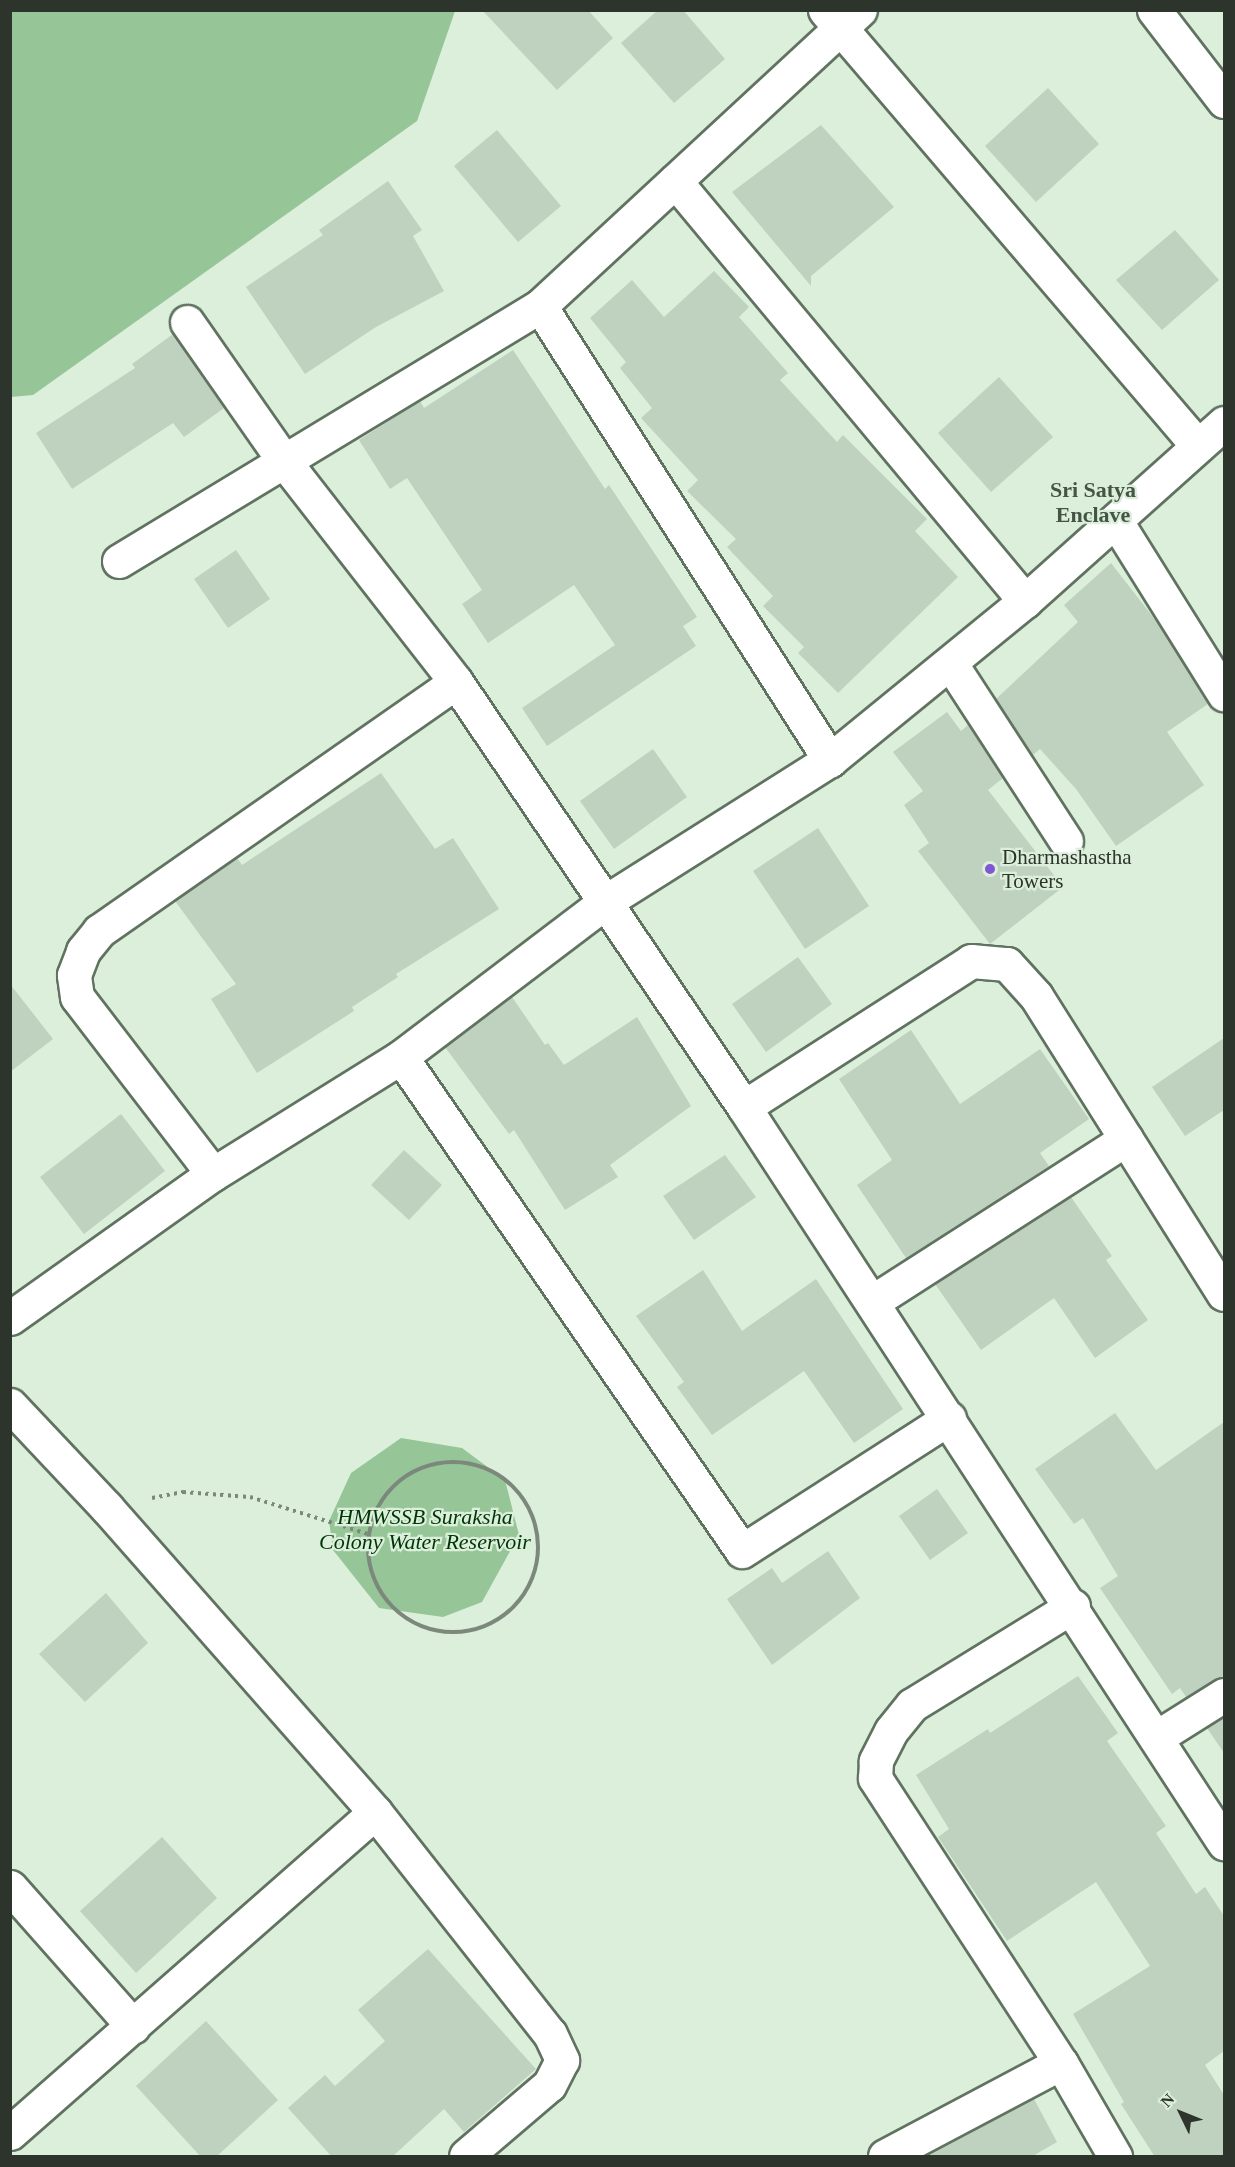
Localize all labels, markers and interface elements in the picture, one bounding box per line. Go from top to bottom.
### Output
district label: Sri Satya Enclave [1050,476,1136,528]
place label: Dharmashastha Towers [1002,844,1131,894]
marker: Dharmashastha Towers [983,862,997,876]
water label: HMWSSB Suraksha Colony Water Reservoir [319,1503,531,1554]
north arrow [1151,2083,1211,2143]
text: N [1157,2090,1178,2110]

